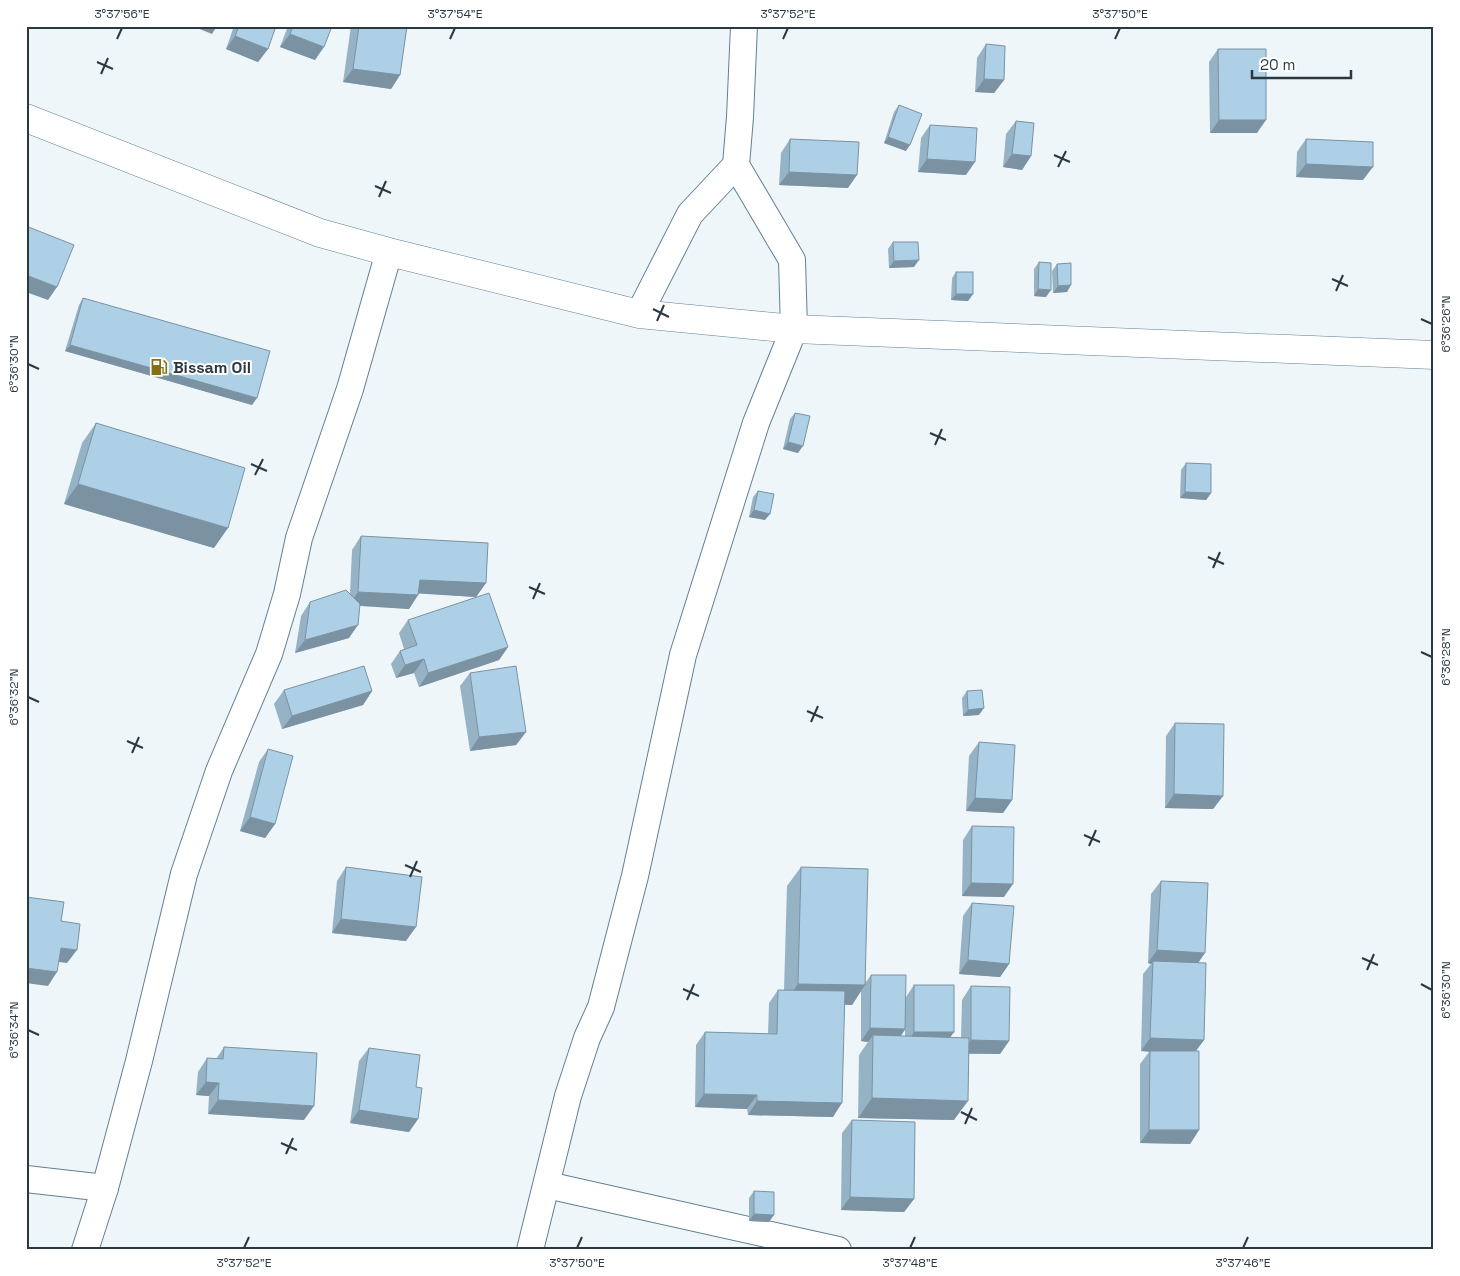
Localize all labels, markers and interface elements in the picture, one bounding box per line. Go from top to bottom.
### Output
text: 3°37'56"E [94,6,150,22]
text: 3°37'54"E [428,6,483,22]
text: 3°37'52"E [760,6,816,22]
text: 3°37'50"E [1092,6,1148,22]
scale bar [1252,48,1351,80]
text: 20 m [1260,55,1295,74]
text: 6°36'26"N [1438,295,1454,353]
text: 6°36'30"N [6,335,22,393]
fuel station icon: Bissam Oil [149,357,169,377]
place label: Bissam Oil [173,357,251,378]
text: 6°36'28"N [1438,628,1454,686]
text: 6°36'32"N [6,668,22,726]
text: 6°36'30"N [1438,961,1454,1019]
text: 6°36'34"N [6,1002,22,1058]
text: 3°37'52"E [216,1255,272,1271]
text: 3°37'50"E [549,1255,605,1271]
text: 3°37'48"E [882,1255,938,1271]
text: 3°37'46"E [1215,1255,1271,1271]

